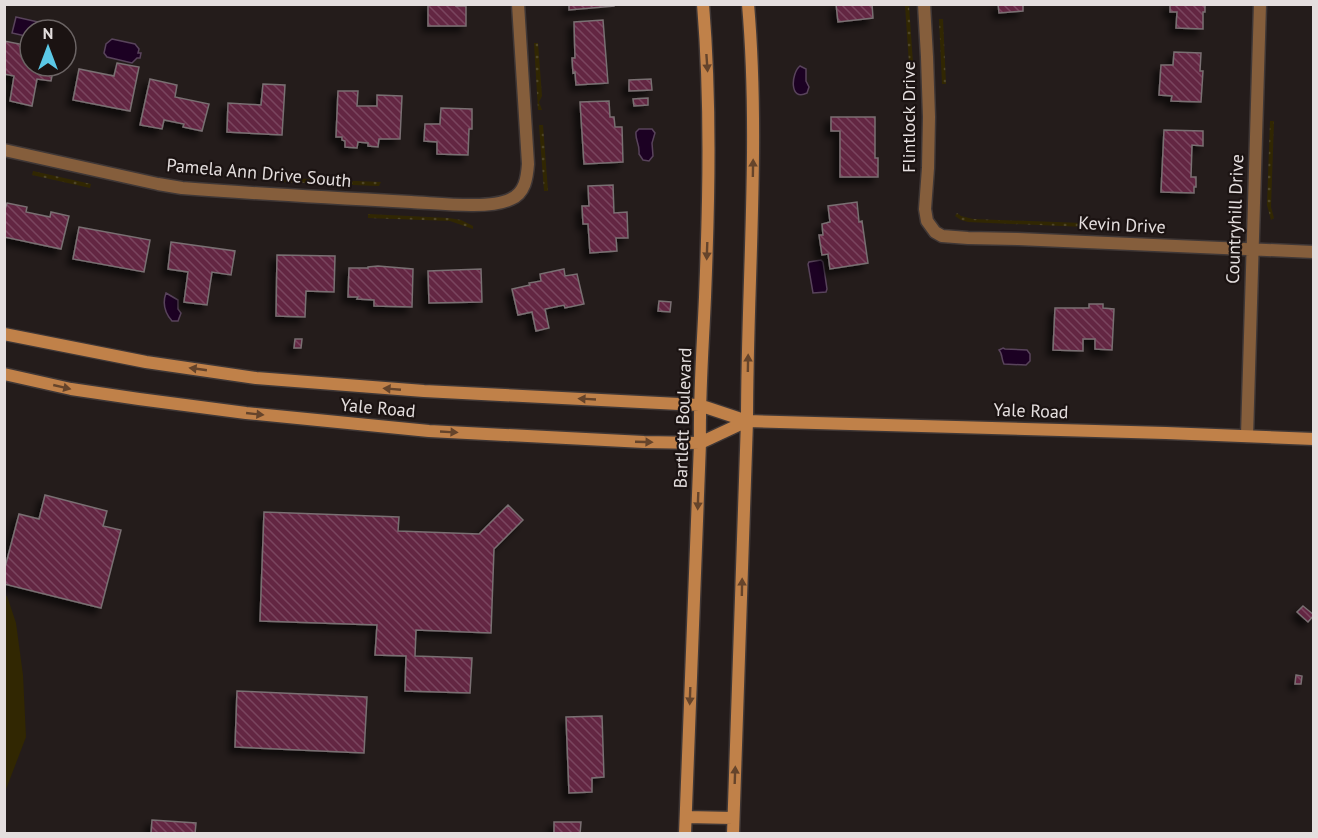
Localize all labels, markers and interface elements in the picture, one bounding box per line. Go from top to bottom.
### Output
north arrow [18,18,78,78]
text: N [43,23,53,43]
one-way arrow [702,53,712,72]
street label: Flintlock Drive [897,61,920,173]
street label: Pamela Ann Drive South [166,153,352,192]
street label: Countryhill Drive [1221,154,1248,284]
one-way arrow [748,158,758,177]
street label: Kevin Drive [1078,211,1166,238]
one-way arrow [702,241,711,260]
street label: Bartlett Boulevard [669,347,696,489]
one-way arrow [743,353,752,372]
one-way arrow [188,365,207,374]
one-way arrow [52,383,71,392]
one-way arrow [382,384,401,394]
street label: Yale Road [340,393,416,422]
one-way arrow [577,395,596,404]
street label: Yale Road [993,398,1069,423]
one-way arrow [245,409,264,419]
one-way arrow [439,427,458,436]
one-way arrow [634,437,653,446]
one-way arrow [694,492,703,511]
one-way arrow [737,577,747,596]
one-way arrow [686,687,695,706]
one-way arrow [730,766,740,785]

